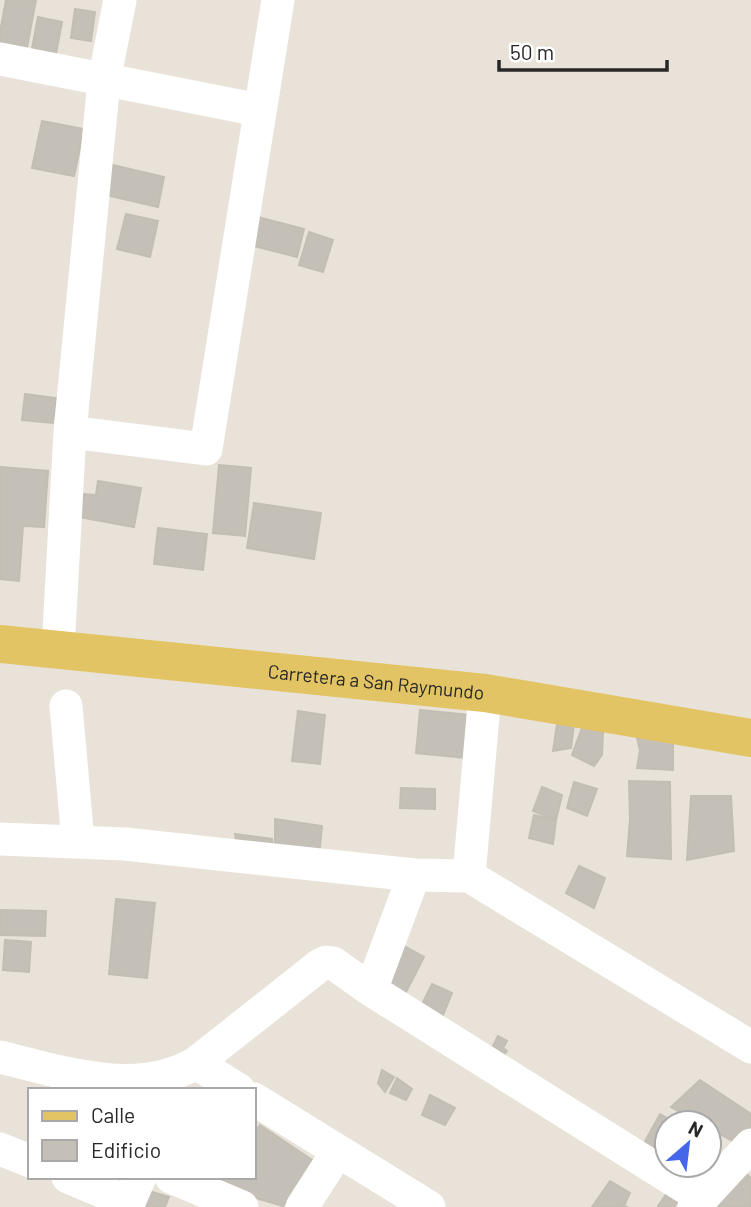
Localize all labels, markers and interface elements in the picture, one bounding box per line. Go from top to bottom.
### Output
scale bar [499,28,667,72]
text: 50 m [510,39,554,64]
street label: Carretera a San Raymundo [267,659,485,704]
legend [28,1088,256,1179]
text: Calle [91,1102,135,1127]
north arrow [653,1109,723,1179]
text: N [685,1115,707,1142]
text: Edificio [91,1137,161,1162]

